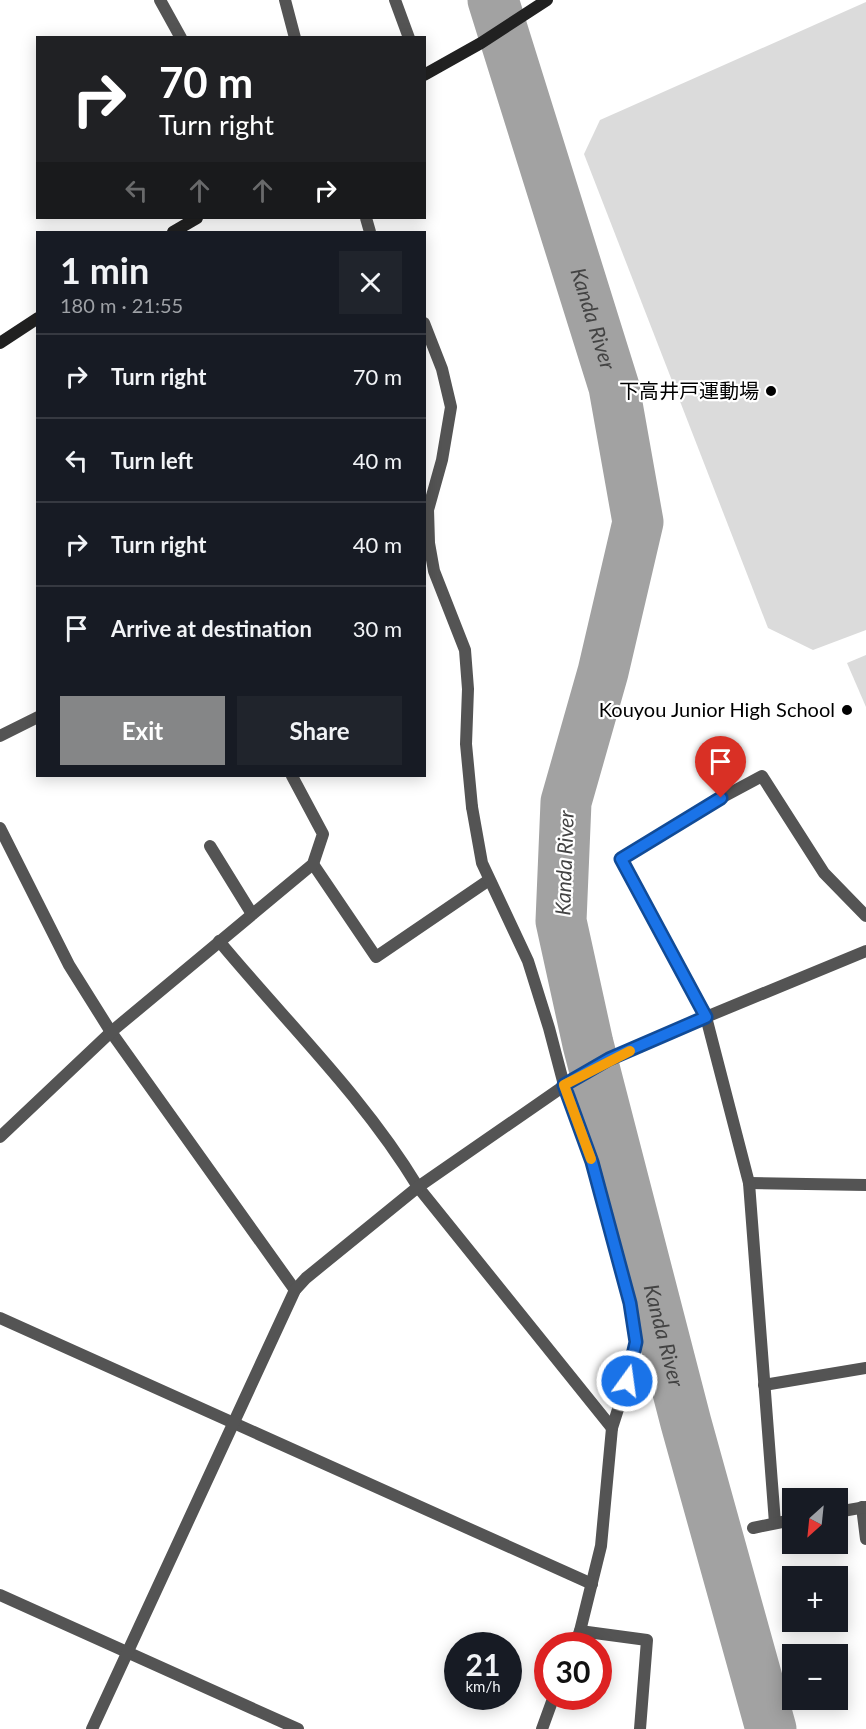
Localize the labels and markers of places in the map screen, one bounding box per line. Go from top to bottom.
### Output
place label: 下高井戸運動場 [619,378,759,402]
marker: 下高井戸運動場 [764,384,778,398]
place label: Kouyou Junior High School [599,697,835,721]
marker: Kouyou Junior High School [840,703,854,717]
pin [695,736,746,798]

